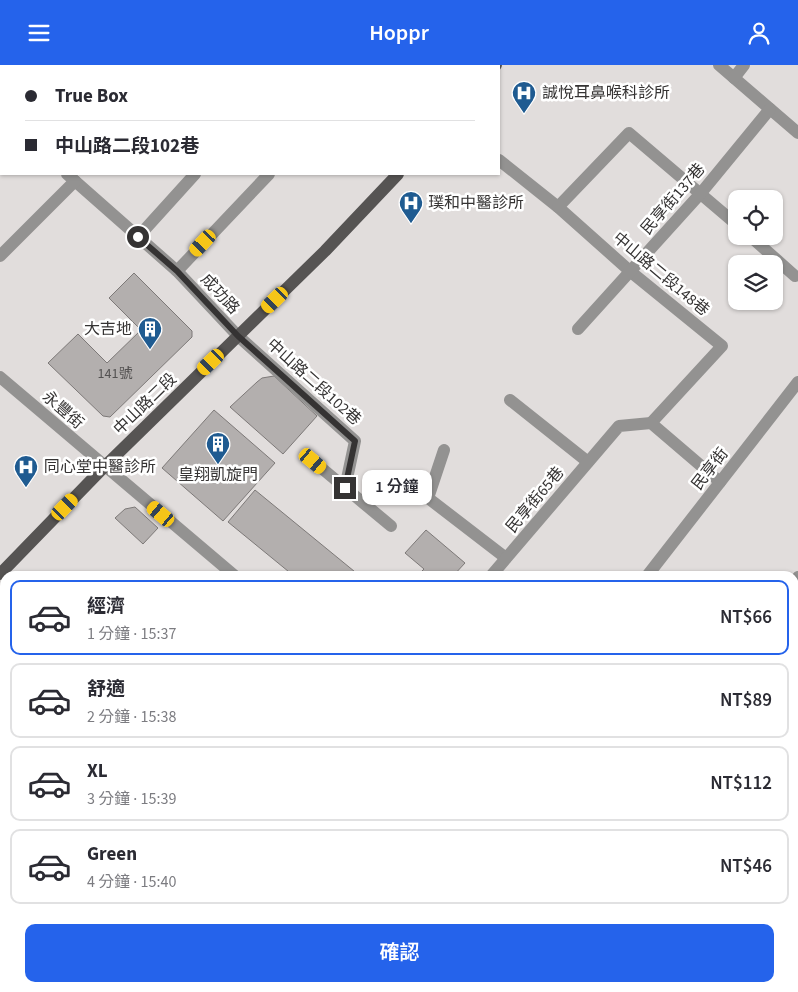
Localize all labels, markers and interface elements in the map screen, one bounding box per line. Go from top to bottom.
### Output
text: Hoppr [369,17,429,49]
icon: menu [25,19,53,47]
icon: person [745,19,773,47]
hospital icon: 誠悅耳鼻喉科診所 [511,80,537,114]
place label: 誠悅耳鼻喉科診所 [542,82,670,104]
text: True Box [55,83,128,110]
text: 中山路二段102巷 [55,133,199,160]
street label: 民享街137巷 [636,159,710,239]
hospital icon: 璞和中醫診所 [398,190,424,224]
map controls [728,190,783,310]
button: locate [728,190,783,245]
place label: 璞和中醫診所 [428,192,524,214]
route start [127,226,149,248]
car [187,227,218,259]
street label: 中山路二段148巷 [608,227,714,321]
button: layers [728,255,783,310]
street label: 成功路 [196,269,244,319]
car [258,284,291,316]
building icon: 大吉地 [137,316,163,350]
place label: 大吉地 [84,318,132,340]
street label: 中山路二段102巷 [262,334,366,430]
car [194,346,227,378]
house number: 141號 [98,364,132,384]
street label: 中山路二段 [109,368,181,440]
street label: 永豐街 [38,386,88,434]
building icon: 皇翔凱旋門 [205,431,231,465]
street label: 民享街 [687,443,733,495]
car [296,446,329,476]
hospital icon: 同心堂中醫診所 [13,454,39,488]
place label: 同心堂中醫診所 [44,456,156,478]
street label: 民享街65巷 [501,462,569,538]
place label: 皇翔凱旋門 [178,464,258,486]
callout: 1 分鐘 [362,471,432,505]
text: 1 分鐘 [375,476,419,498]
route end [334,477,356,499]
car [49,491,80,523]
car [144,499,177,529]
text: 經濟 [87,593,125,620]
icon: car [27,595,72,640]
text: NT$66 [720,604,772,631]
text: 1 分鐘 · 15:37 [87,623,176,645]
text: 舒適 [87,676,125,703]
icon: car [27,678,72,723]
text: NT$89 [720,687,772,714]
text: 2 分鐘 · 15:38 [87,706,176,728]
text: XL [87,758,108,785]
icon: car [27,761,72,806]
text: NT$112 [710,770,772,797]
text: 3 分鐘 · 15:39 [87,788,176,810]
text: Green [87,841,137,868]
icon: car [27,844,72,889]
text: NT$46 [720,853,772,880]
text: 4 分鐘 · 15:40 [87,871,176,893]
button: 確認 [25,924,774,982]

